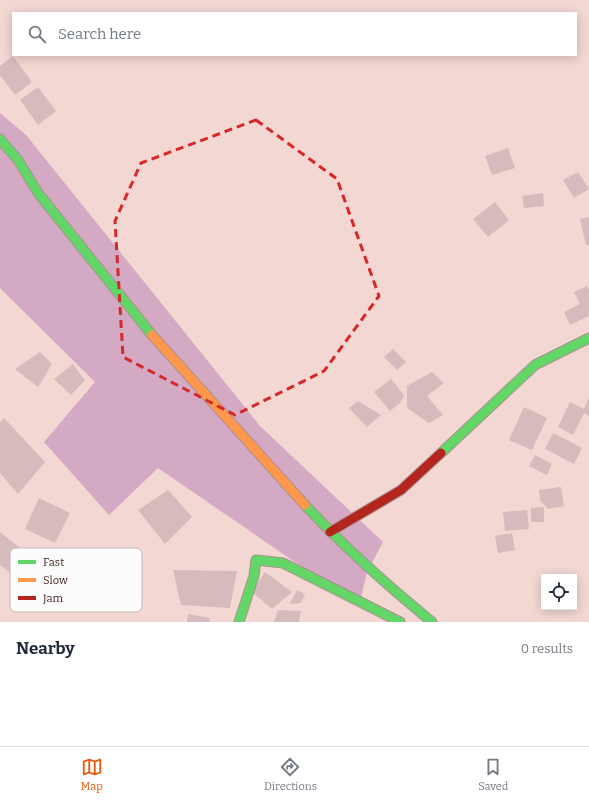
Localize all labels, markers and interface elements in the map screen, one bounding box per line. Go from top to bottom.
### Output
search box [12,12,577,56]
icon: search [26,23,48,45]
text: Search here [58,25,141,43]
legend [10,548,142,612]
text: Fast [43,556,64,569]
text: Slow [43,574,68,587]
map controls [541,574,577,610]
button: locate [541,574,577,610]
text: Jam [42,592,63,605]
text: Nearby [16,638,75,659]
text: 0 results [521,641,573,656]
tab: Map [81,756,103,793]
tab: Directions [264,756,317,793]
tab: Saved [478,756,508,793]

